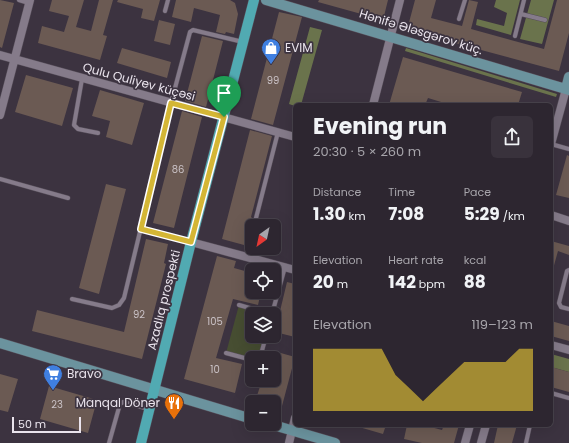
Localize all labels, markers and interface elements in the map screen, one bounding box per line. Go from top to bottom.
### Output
street label: Hənifə Ələsgərov küç. [357,5,485,58]
shop icon: EVIM [260,37,282,65]
place label: EVIM [285,39,313,56]
street label: Qulu Quliyev küçəsi [81,58,197,105]
house number: 99 [267,73,279,88]
pin [207,76,241,117]
icon: arrive [213,82,235,104]
text: Evening run [313,111,447,142]
button: share [491,116,533,158]
text: 20:30 · 5 × 260 m [313,142,421,161]
house number: 86 [172,162,184,177]
text: Distance [313,184,361,200]
text: Time [388,184,415,200]
text: Pace [464,184,491,200]
text: 1.30 [313,202,346,226]
text: 7:08 [388,202,424,226]
text: 5:29 [464,202,500,226]
text: km [346,208,366,224]
text: /km [500,208,525,224]
north arrow [245,219,281,255]
map controls [245,219,281,431]
street label: Azadlıq prospekti [143,248,184,352]
text: Elevation [313,252,363,268]
text: Heart rate [388,252,444,268]
text: kcal [464,252,486,268]
button: locate [245,263,281,299]
text: 20 [313,270,334,294]
text: 142 [388,270,416,294]
text: 88 [464,270,486,294]
text: m [334,276,348,292]
text: bpm [416,276,445,292]
house number: 92 [133,307,145,322]
button: layers [245,307,281,343]
house number: 105 [207,314,223,329]
text: Elevation [313,315,372,334]
text: 119–123 m [472,315,533,334]
button: + [245,351,281,387]
house number: 10 [210,362,220,377]
supermarket icon: Bravo [42,363,64,391]
place label: Bravo [67,365,102,382]
restaurant icon: Manqal Dönər [163,392,185,420]
place label: Manqal Dönər [76,394,161,411]
button: − [245,395,281,431]
house number: 23 [51,397,63,412]
scale bar [12,415,81,434]
text: 50 m [18,416,46,432]

